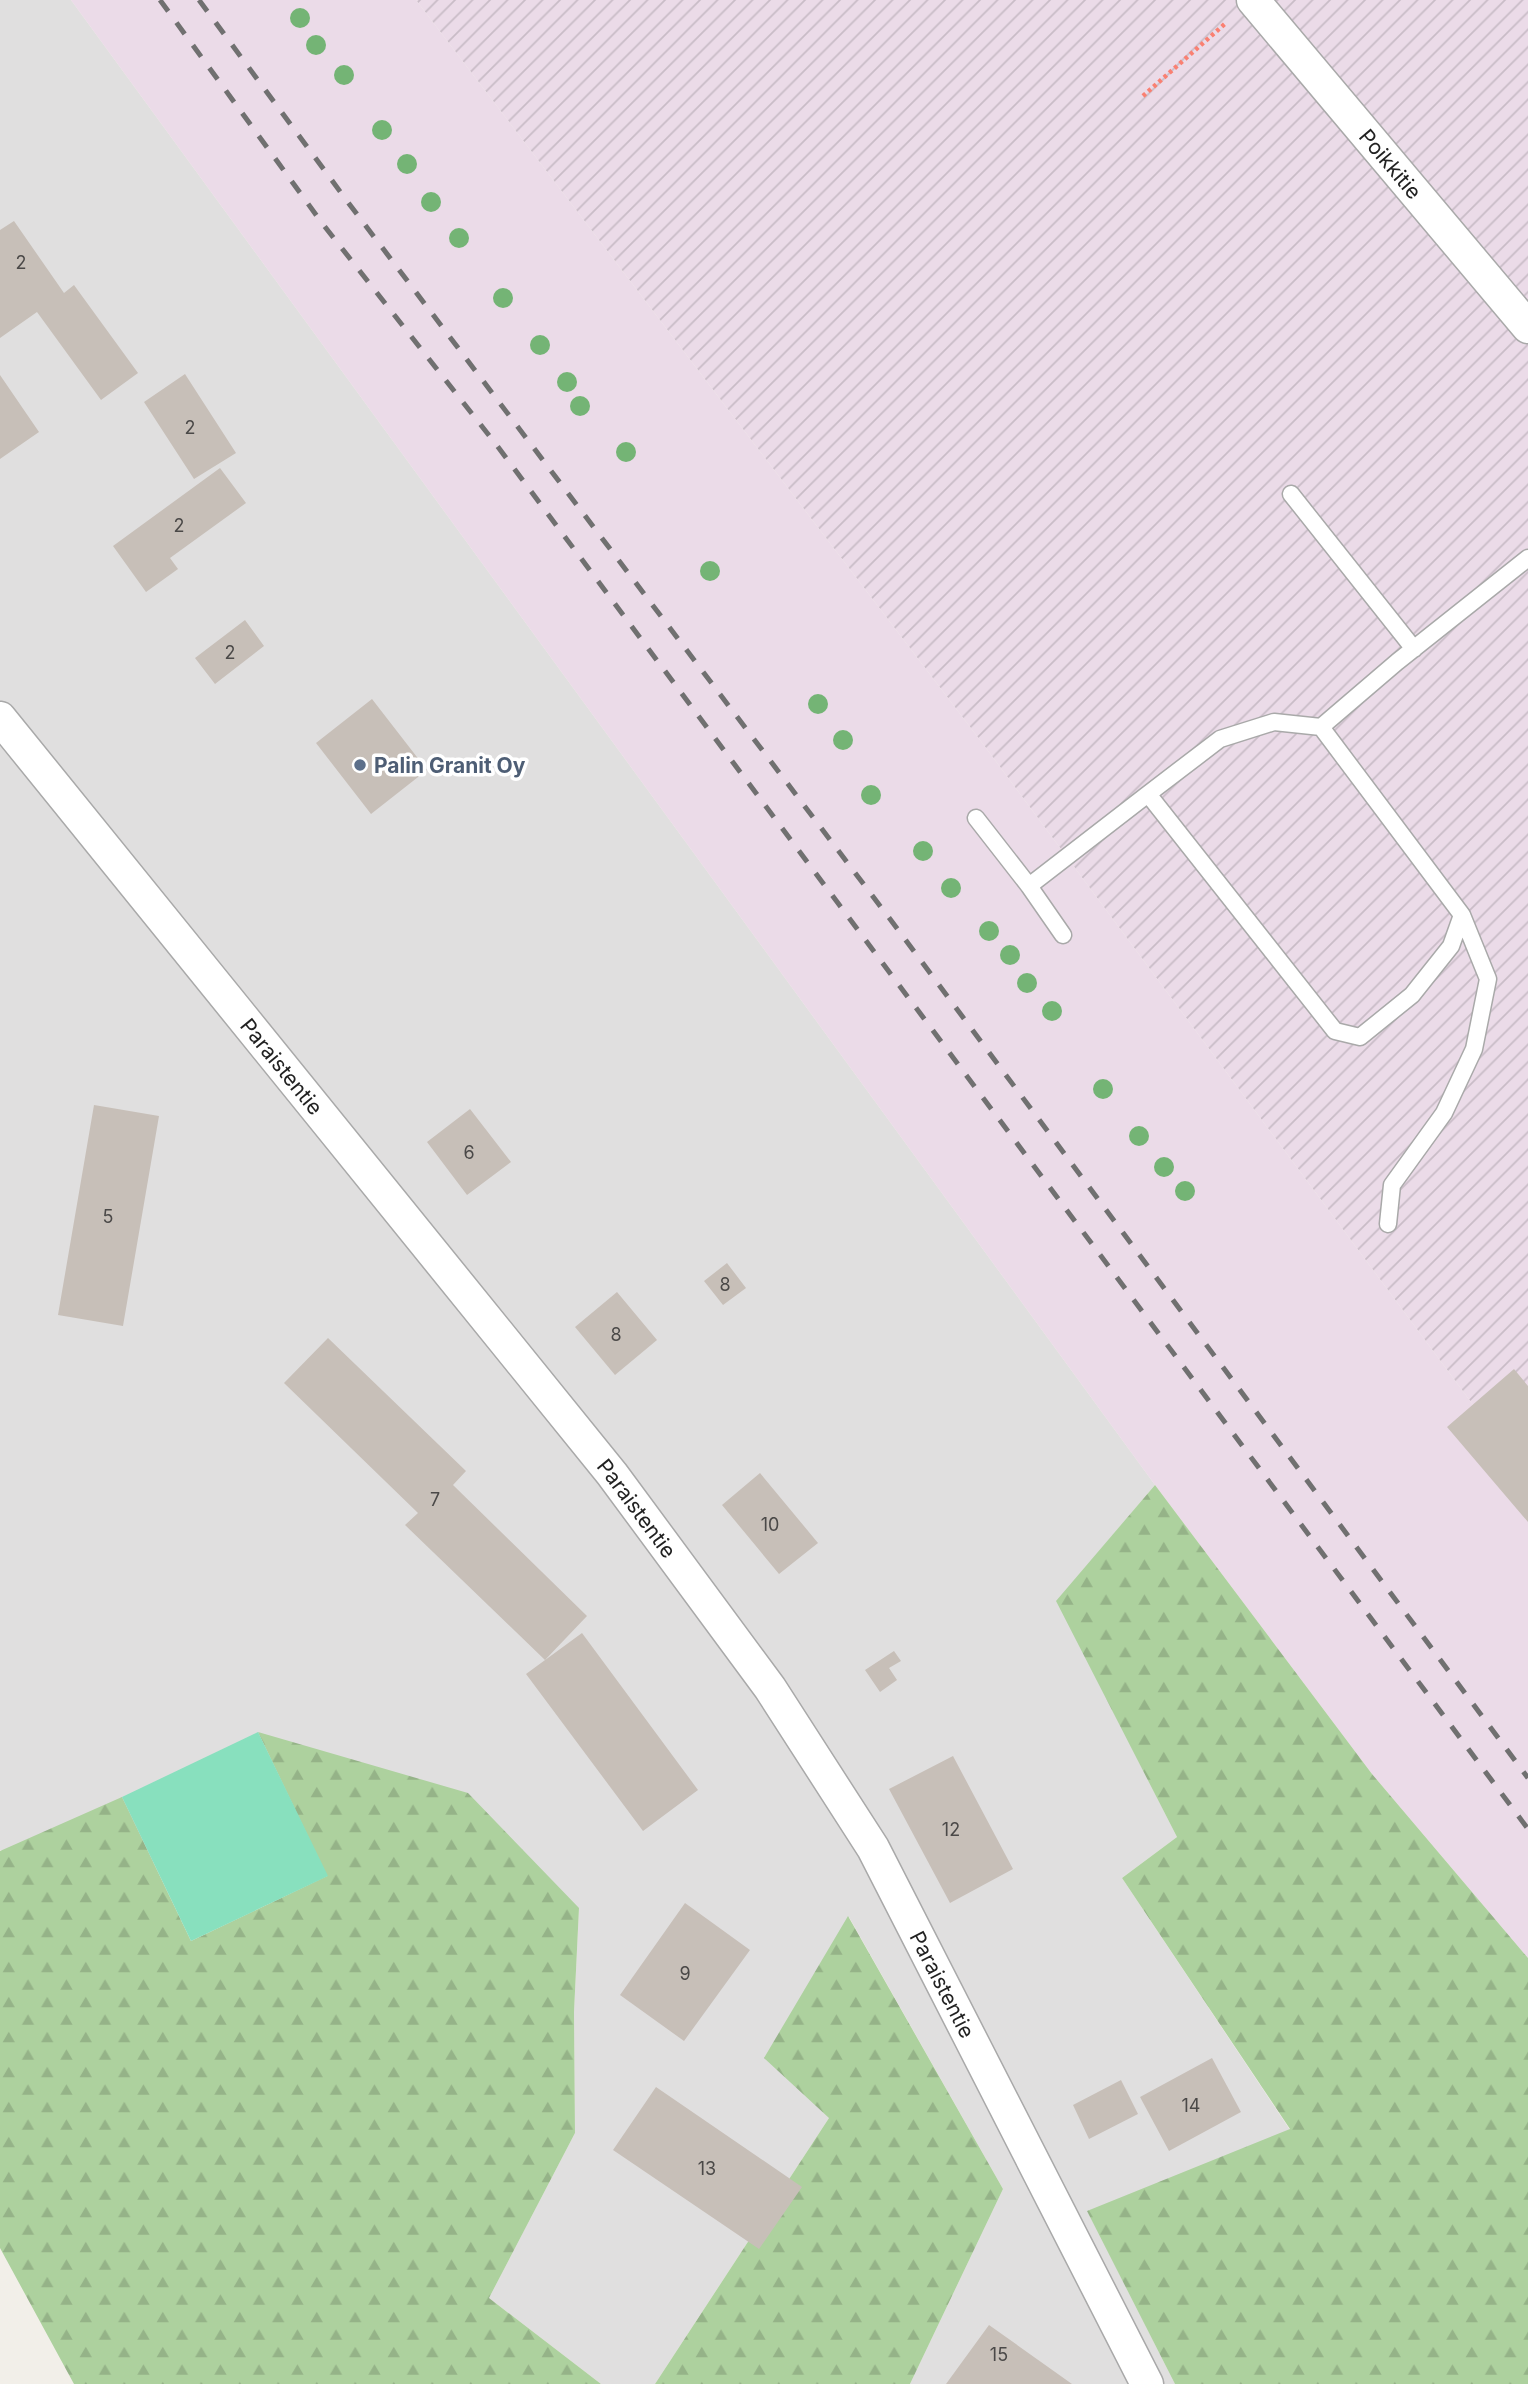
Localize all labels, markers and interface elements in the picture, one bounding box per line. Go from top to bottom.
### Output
street label: Poikkitie [1354,124,1427,204]
house number: 2 [16,252,26,273]
house number: 2 [185,417,195,438]
house number: 2 [174,515,184,536]
house number: 2 [225,642,235,663]
place label: Palin Granit Oy [374,753,526,778]
marker: Palin Granit Oy [352,757,368,773]
street label: Paraistentie [235,1013,328,1119]
house number: 6 [463,1142,475,1163]
house number: 5 [103,1206,113,1227]
house number: 8 [719,1274,731,1295]
house number: 8 [610,1324,622,1345]
street label: Paraistentie [592,1454,682,1562]
house number: 7 [430,1489,440,1510]
house number: 10 [761,1514,779,1535]
house number: 12 [942,1819,960,1840]
street label: Paraistentie [905,1927,980,2042]
house number: 9 [679,1963,691,1984]
house number: 14 [1182,2095,1200,2116]
house number: 13 [698,2158,716,2179]
house number: 15 [990,2344,1008,2365]

